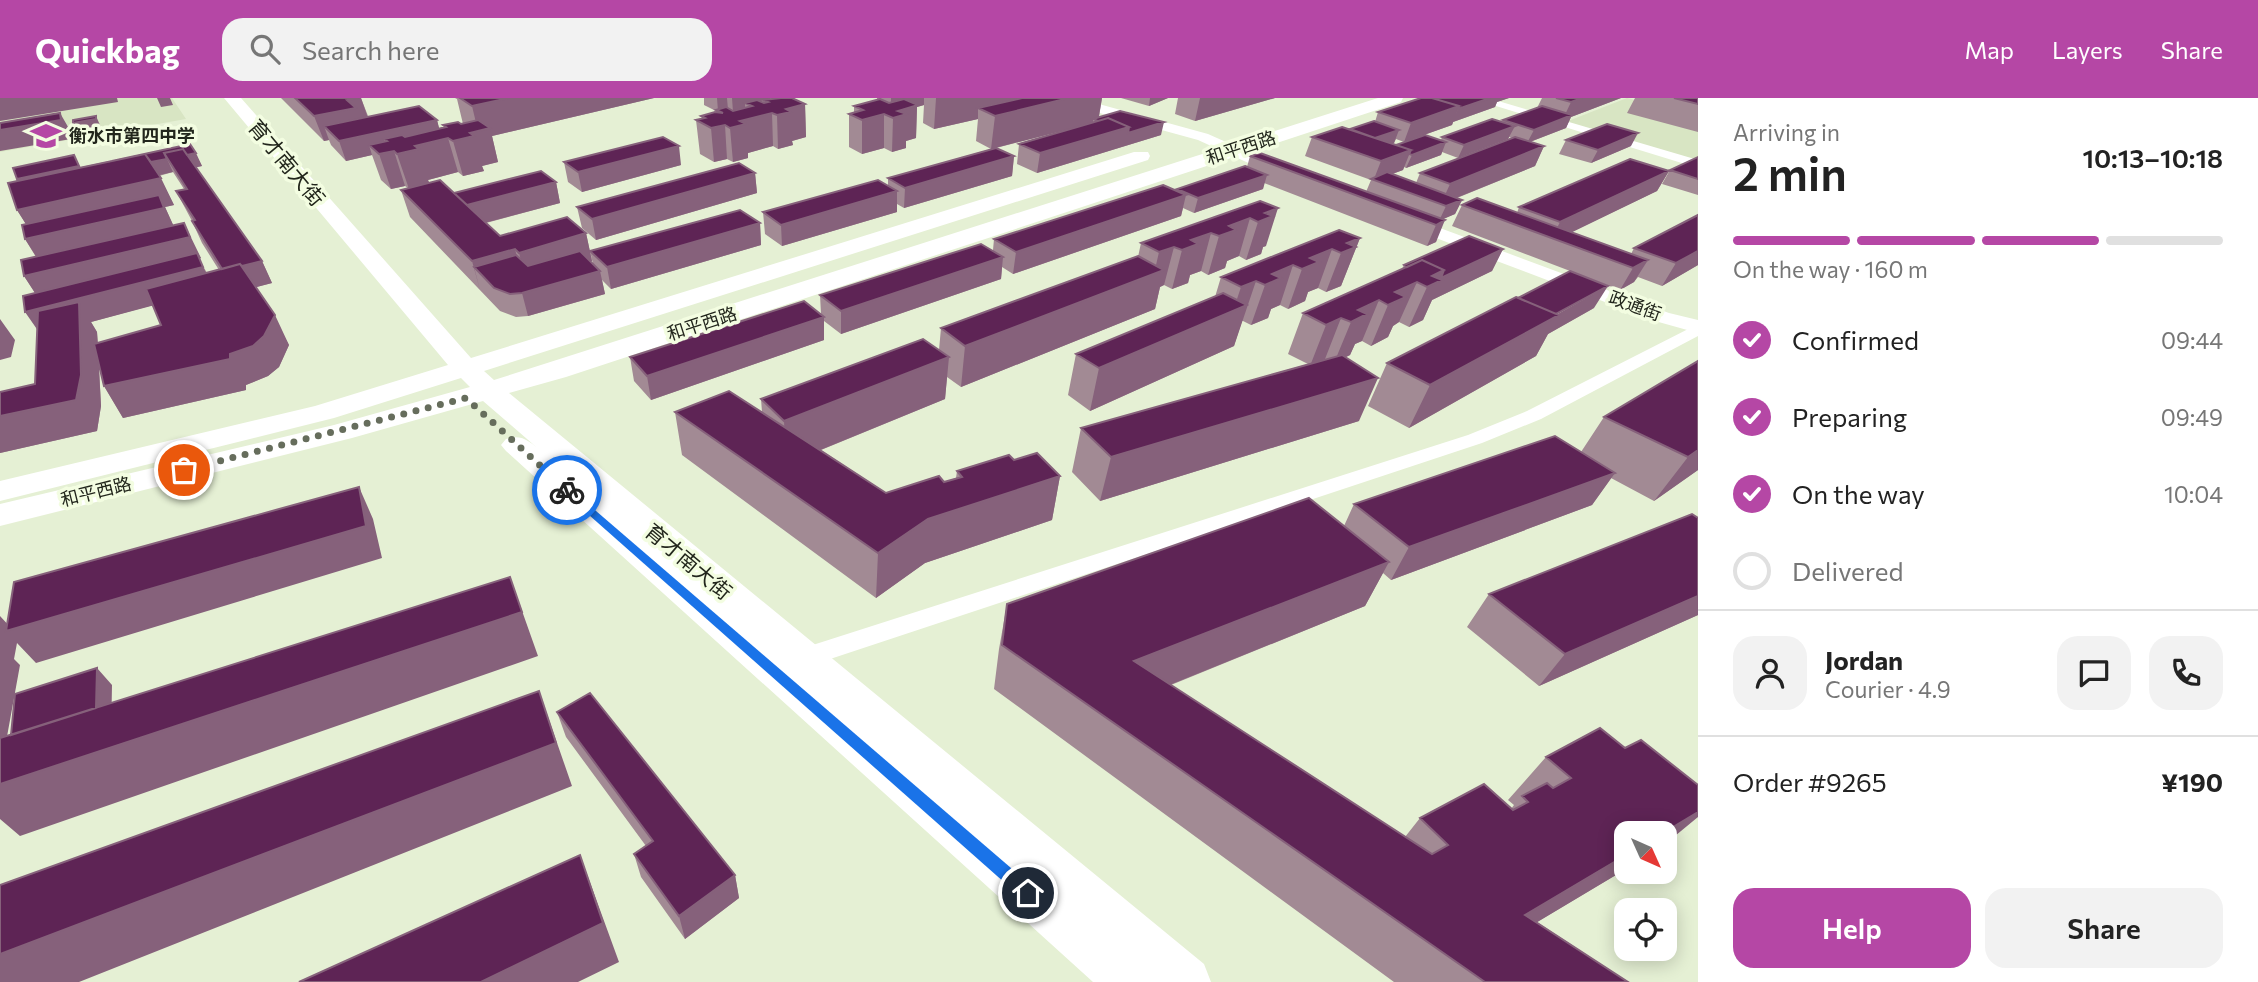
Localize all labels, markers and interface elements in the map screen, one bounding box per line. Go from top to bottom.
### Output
search box [222,18,712,81]
text: Quickbag [35,29,180,70]
icon: search [246,30,284,68]
text: Search here [302,34,439,65]
text: Map [1965,35,2014,64]
text: Layers [2052,35,2123,64]
text: Share [2161,35,2223,64]
street label: 育才南大街 [244,114,330,210]
text: Arriving in [1733,118,1840,146]
school or university icon: 衡水市第四中学 [29,119,63,153]
place label: 衡水市第四中学 [69,124,195,146]
street label: 和平西路 [1203,125,1278,169]
text: 10:13–10:18 [2082,142,2223,173]
text: 2 min [1733,144,1847,200]
text: On the way · 160 m [1733,255,1928,283]
street label: 政通街 [1606,285,1664,325]
street label: 和平西路 [664,301,739,345]
icon: check [1733,321,1771,359]
text: Confirmed [1792,324,1919,355]
text: 09:44 [2161,326,2223,354]
icon: check [1733,398,1771,436]
text: Preparing [1792,401,1907,432]
text: 09:49 [2161,403,2223,431]
pin [154,440,214,500]
icon: bag [165,451,203,489]
courier [532,455,602,525]
icon: bike [548,471,586,509]
street label: 和平西路 [58,472,133,510]
icon: check [1733,475,1771,513]
text: On the way [1792,478,1925,509]
text: 10:04 [2164,480,2223,508]
street label: 育才南大街 [641,518,737,604]
text: Delivered [1792,555,1903,586]
button: person [1733,636,1807,710]
button: chat [2057,636,2131,710]
button: phone [2149,636,2223,710]
text: Jordan [1825,644,1903,675]
text: Courier · 4.9 [1825,675,1951,703]
text: Order #9265 [1733,766,1887,797]
text: ¥190 [2161,766,2223,797]
north arrow [1614,821,1676,884]
map controls [1614,821,1677,961]
pin [998,863,1058,923]
icon: home [1009,874,1047,912]
button: Help [1733,888,1971,968]
button: Share [1985,888,2223,968]
button: locate [1614,898,1677,961]

